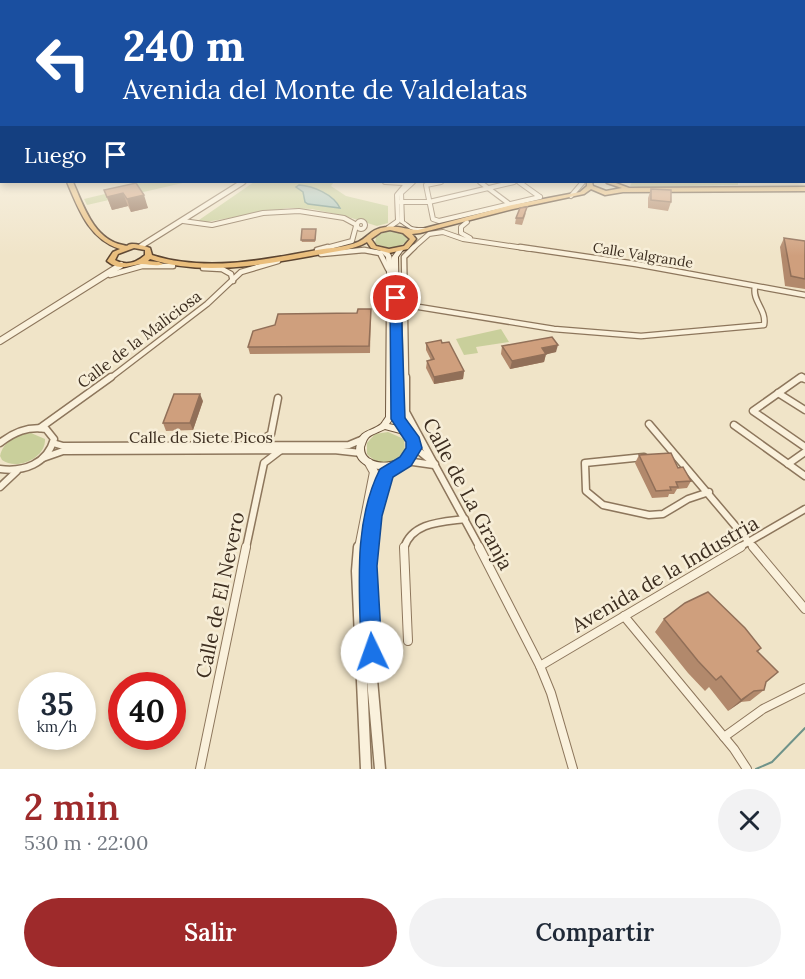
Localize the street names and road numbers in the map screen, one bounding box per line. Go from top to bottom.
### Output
street label: Calle Valgrande [592,238,695,272]
street label: Calle de la Maliciosa [73,286,205,392]
street label: Calle de La Granja [418,413,519,574]
street label: Calle de Siete Picos [129,427,273,447]
street label: Calle de El Nevero [190,509,249,680]
street label: Avenida de la Industria [566,510,763,638]

